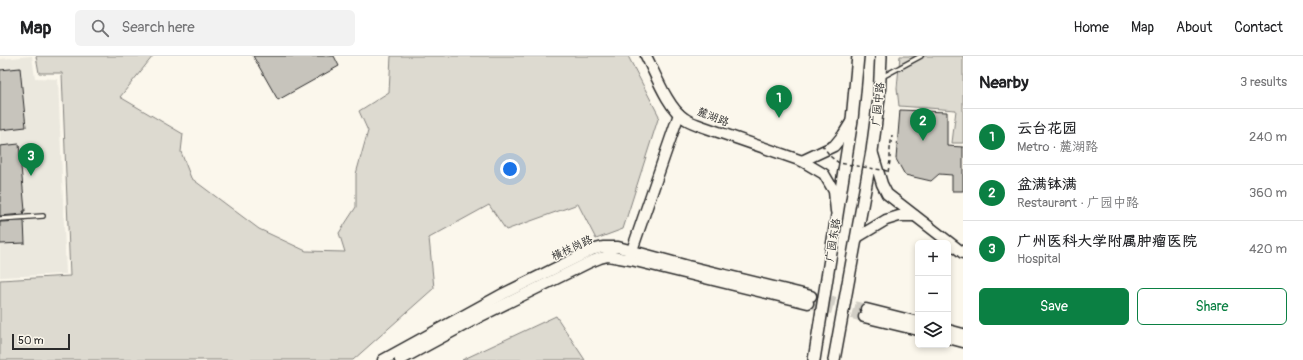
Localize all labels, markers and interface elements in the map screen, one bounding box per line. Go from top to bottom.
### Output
search box [75,10,355,46]
text: Map [20,16,51,40]
icon: search [89,17,111,39]
text: Search here [121,18,195,37]
text: Home [1074,19,1109,36]
text: Map [1131,19,1154,36]
text: About [1176,19,1212,36]
text: Contact [1234,19,1283,36]
text: Nearby [979,72,1028,93]
text: 3 results [1240,74,1287,90]
street label: 广园中路 [869,81,887,127]
pin: 1 [766,85,792,118]
street label: 麓湖路 [695,105,731,129]
pin: 2 [910,108,936,141]
text: 云台花园 [1017,119,1077,138]
text: 1 [989,129,995,145]
text: 240 m [1249,129,1287,145]
text: Metro · 麓湖路 [1017,139,1098,155]
pin: 3 [18,143,44,176]
your location [500,159,520,179]
text: 盆满钵满 [1017,175,1077,194]
text: 2 [988,185,996,201]
text: 360 m [1249,185,1287,201]
text: Restaurant · 广园中路 [1017,195,1139,211]
street label: 广园东路 [823,217,843,263]
text: 广州医科大学附属肿瘤医院 [1017,232,1197,251]
street label: 横枝岗路 [549,233,595,263]
map controls [915,240,951,348]
button: + [915,240,951,276]
text: 3 [988,241,996,257]
text: 420 m [1249,241,1287,257]
text: Hospital [1017,251,1061,267]
button: − [915,276,951,312]
button: Save [979,288,1129,325]
button: Share [1137,288,1287,325]
button: layers [915,312,951,348]
scale bar [12,332,70,351]
text: 50 m [18,334,44,347]

